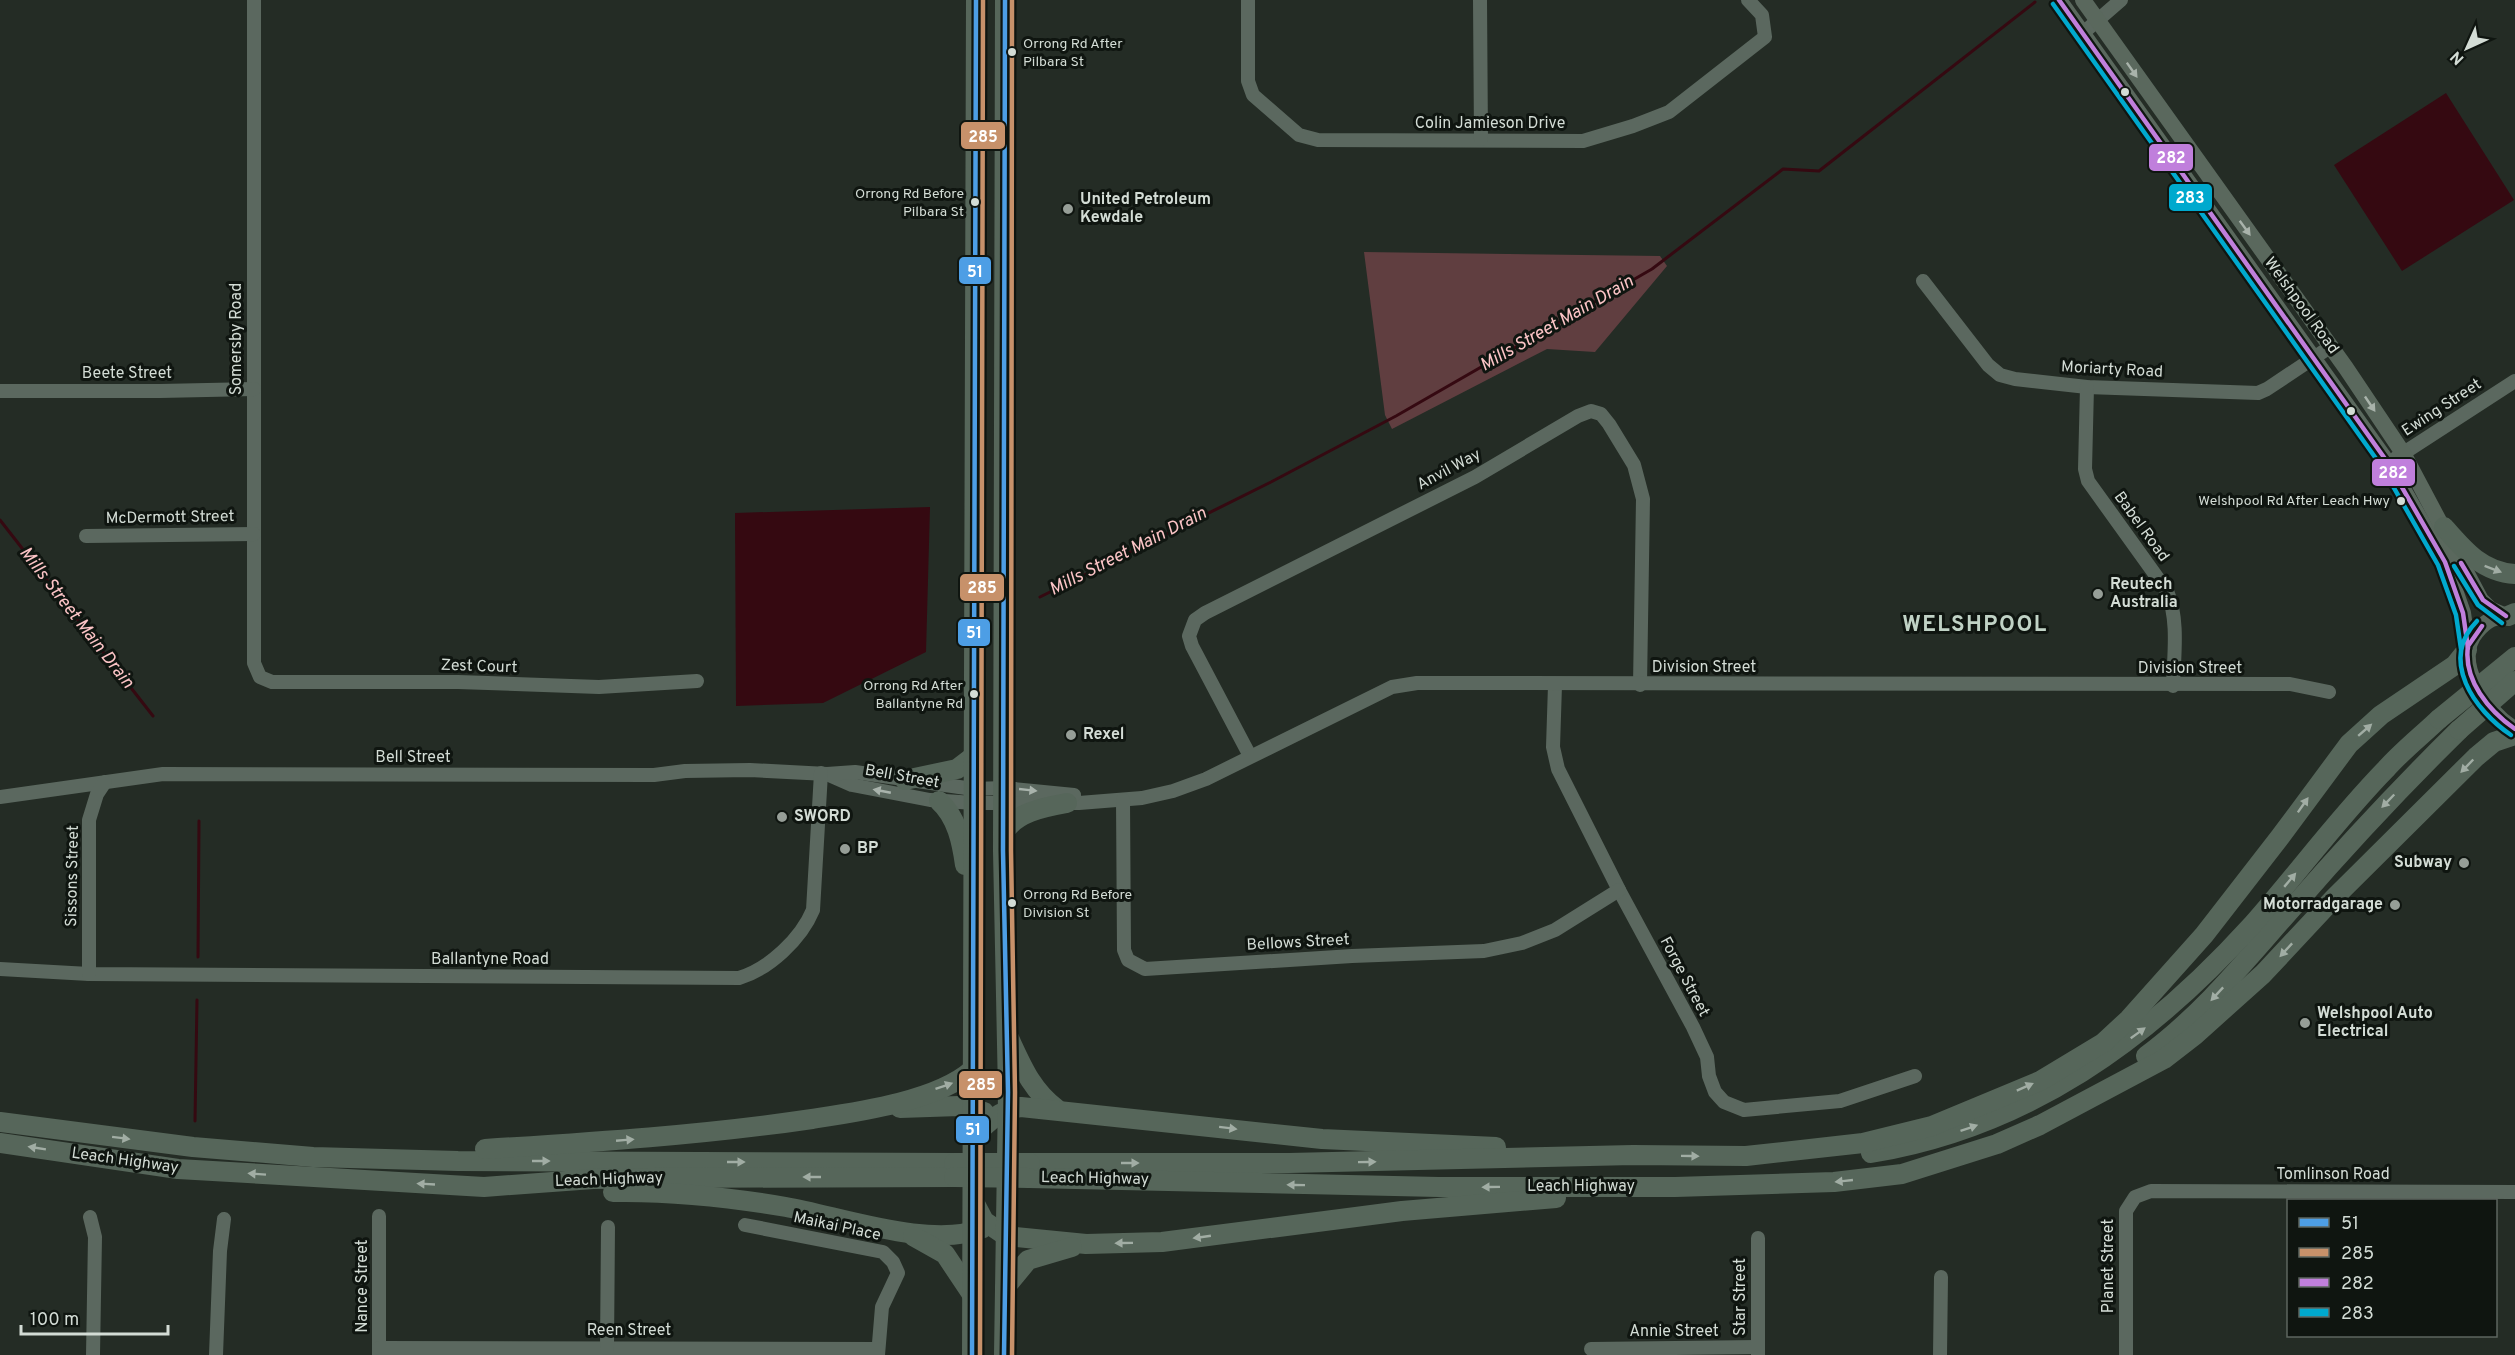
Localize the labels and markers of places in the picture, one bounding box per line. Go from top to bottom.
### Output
place label: Orrong Rd After Pilbara St [1023,36,1123,71]
marker: Orrong Rd After Pilbara St [1006,46,1018,58]
unlabelled marker [2119,86,2131,98]
place label: Orrong Rd Before Pilbara St [855,186,964,221]
place label: United Petroleum Kewdale [1080,190,1211,228]
marker: Orrong Rd Before Pilbara St [969,196,981,208]
marker: United Petroleum Kewdale [1061,202,1075,216]
unlabelled marker [2345,405,2357,417]
place label: Welshpool Rd After Leach Hwy [2198,493,2390,510]
marker: Welshpool Rd After Leach Hwy [2395,495,2407,507]
place label: Reutech Australia [2110,575,2178,613]
marker: Reutech Australia [2091,587,2105,601]
place label: Orrong Rd After Ballantyne Rd [863,678,964,713]
marker: Orrong Rd After Ballantyne Rd [968,688,980,700]
place label: Rexel [1083,725,1124,745]
marker: Rexel [1064,728,1078,742]
place label: SWORD [794,807,851,827]
marker: SWORD [775,810,789,824]
place label: BP [857,839,878,859]
marker: BP [838,842,852,856]
place label: Subway [2394,853,2452,873]
marker: Subway [2457,856,2471,870]
place label: Orrong Rd Before Division St [1023,887,1132,922]
place label: Motorradgarage [2263,895,2383,915]
marker: Orrong Rd Before Division St [1006,897,1018,909]
marker: Motorradgarage [2388,898,2402,912]
place label: Welshpool Auto Electrical [2317,1004,2433,1042]
marker: Welshpool Auto Electrical [2298,1016,2312,1030]

